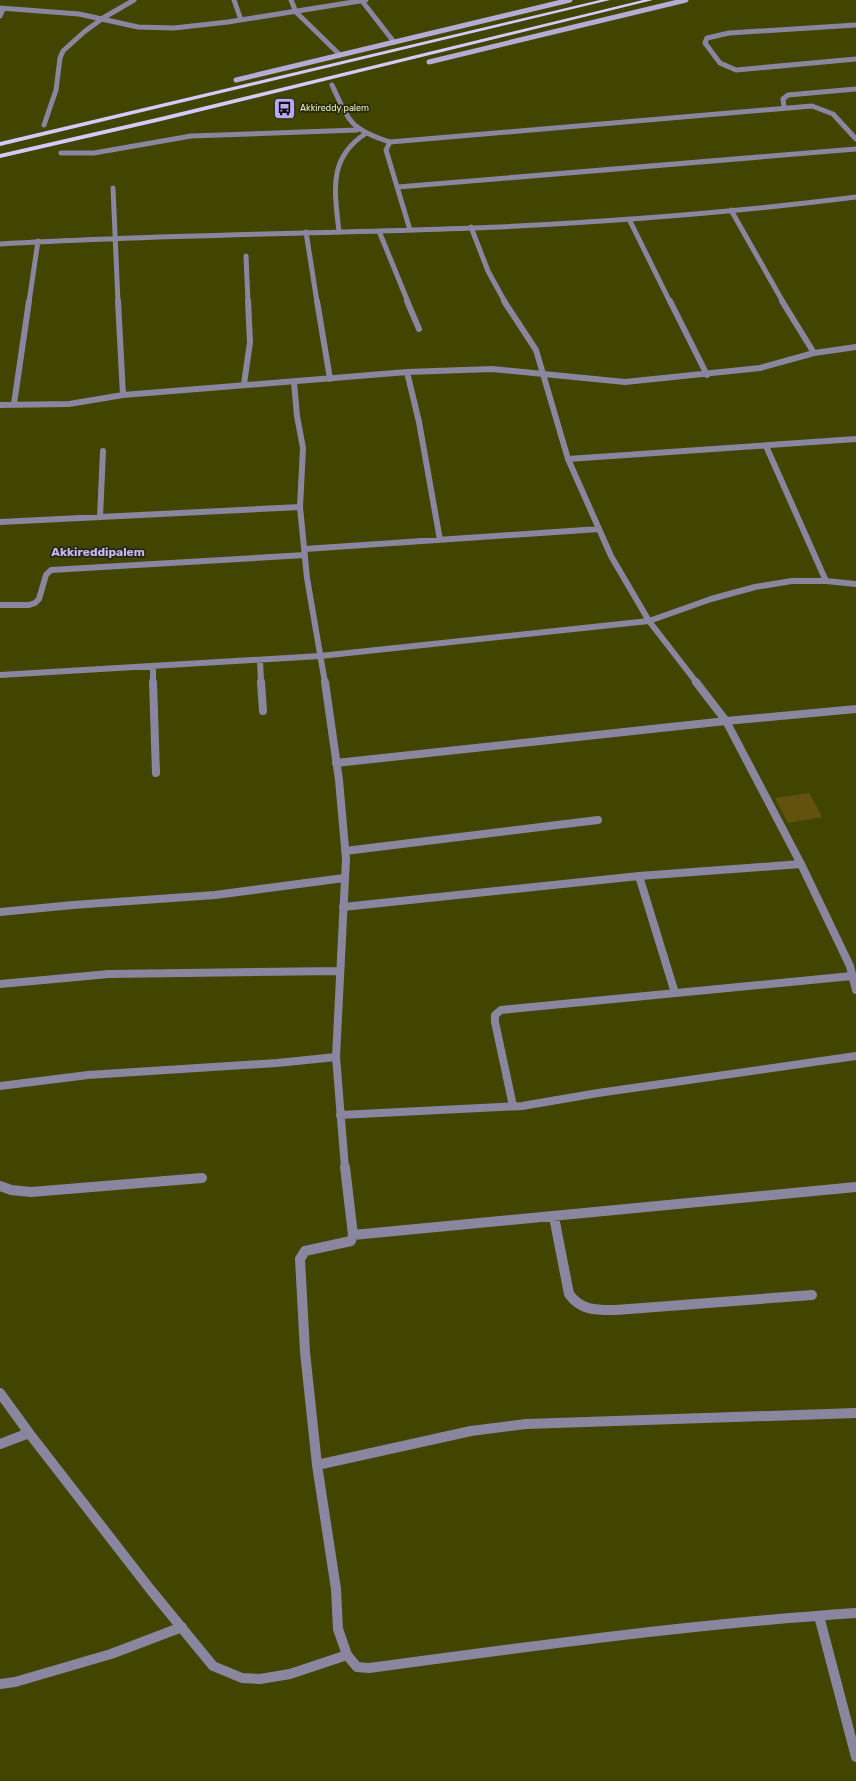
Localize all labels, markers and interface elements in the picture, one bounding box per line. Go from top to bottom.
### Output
bus stop icon: Akkireddy palem [271,95,297,121]
place label: Akkireddy palem [300,103,369,113]
district label: Akkireddipalem [51,545,145,559]

